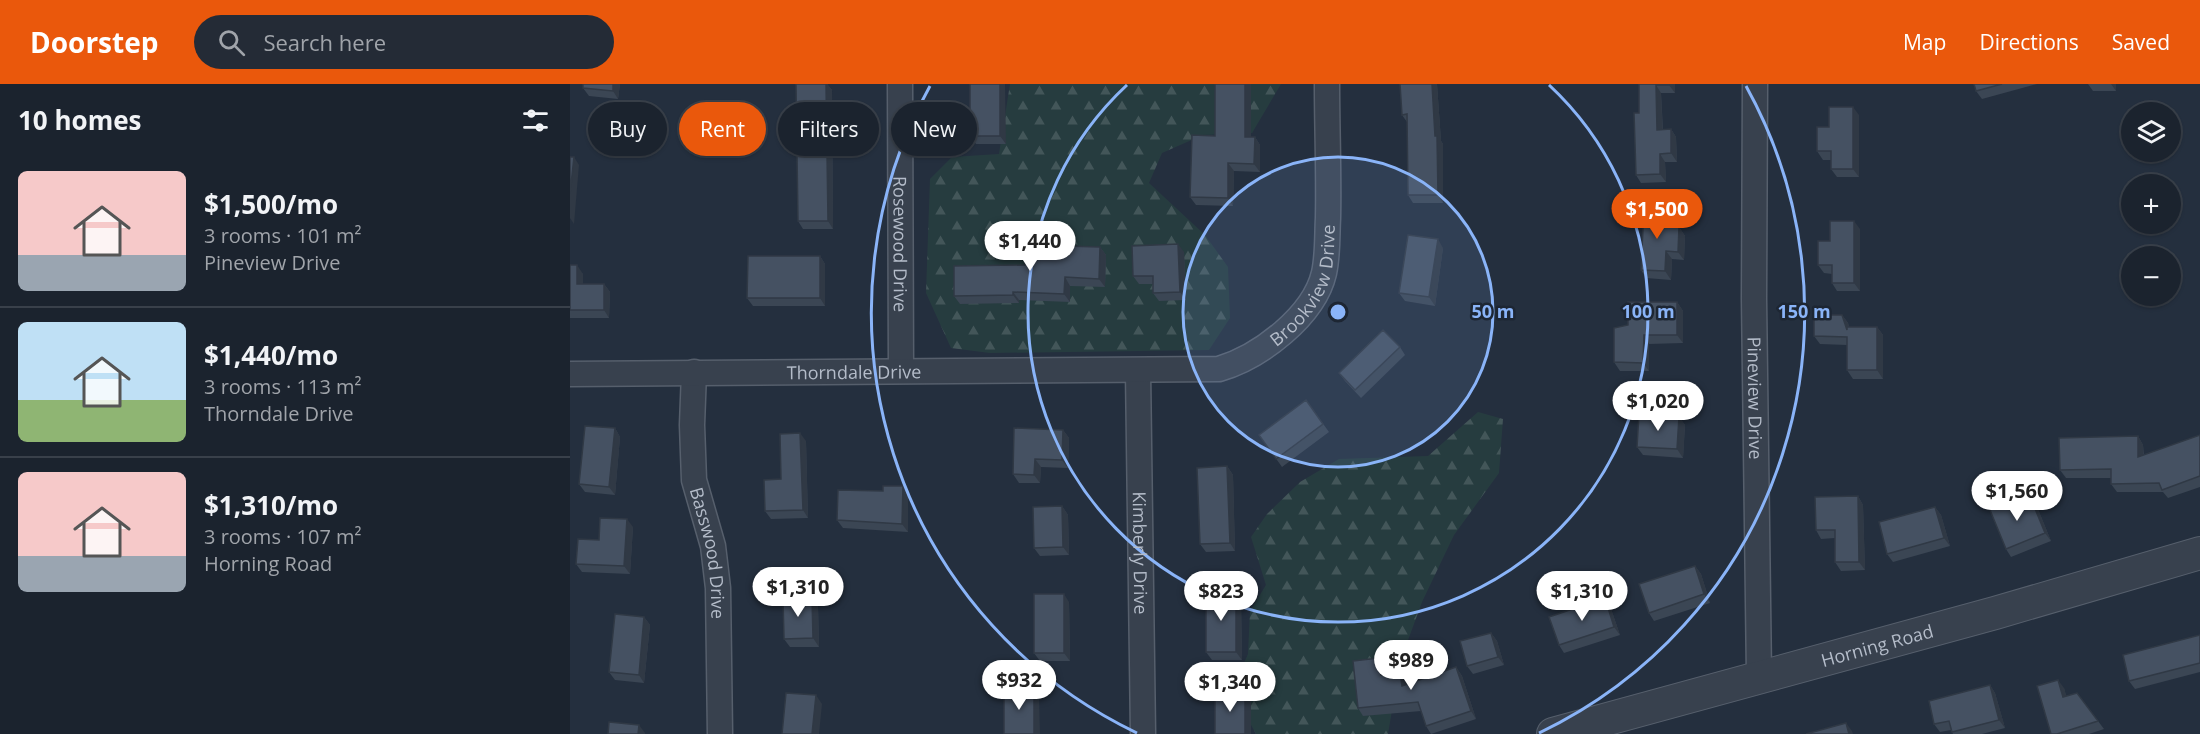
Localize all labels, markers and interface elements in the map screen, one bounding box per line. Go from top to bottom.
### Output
search box [194,15,614,69]
text: Doorstep [30,23,158,61]
icon: search [215,26,248,59]
text: Search here [263,27,386,57]
text: Map [1903,28,1946,56]
text: Directions [1979,28,2079,56]
text: Saved [2112,28,2170,56]
text: 10 homes [18,102,142,138]
chip: Buy [588,102,667,156]
chip: Rent [679,102,766,156]
chip: Filters [778,102,879,156]
chip: New [891,102,977,156]
map controls [2121,102,2181,306]
button: layers [2121,102,2181,162]
icon: filters [519,104,552,137]
button: + [2121,174,2181,234]
street label: Rosewood Drive [888,176,913,312]
text: $1,500/mo [204,186,338,222]
pin: $1,500 [1608,189,1706,240]
icon: home [66,195,138,267]
text: $1,500 [1626,195,1688,222]
pin: $1,440 [981,221,1079,272]
text: 3 rooms · 101 m² [204,222,362,249]
street label: Brookview Drive [1264,224,1340,351]
text: $1,440 [999,227,1061,254]
button: − [2121,246,2181,306]
text: Pineview Drive [204,249,341,276]
text: 50 m [1472,299,1514,323]
text: 100 m [1621,299,1675,323]
text: 150 m [1777,299,1831,323]
centre of rings [1328,302,1348,322]
street label: Pineview Drive [1742,336,1768,460]
text: $1,440/mo [204,337,338,373]
icon: home [66,346,138,418]
street label: Thorndale Drive [787,359,921,384]
text: 3 rooms · 113 m² [204,373,362,400]
pin: $1,020 [1609,381,1707,432]
text: $1,020 [1627,387,1689,414]
text: Thorndale Drive [204,400,354,427]
pin: $1,560 [1968,471,2066,522]
text: $1,560 [1986,477,2048,504]
street label: Basswood Drive [685,484,730,619]
text: $1,310/mo [204,487,338,523]
street label: Kimberly Drive [1128,491,1153,615]
icon: home [66,496,138,568]
text: 3 rooms · 107 m² [204,523,362,550]
text: Horning Road [204,550,332,577]
pin: $1,310 [749,567,847,618]
pin: $823 [1185,571,1257,622]
pin: $1,310 [1533,571,1631,622]
text: $1,310 [767,573,829,600]
text: $823 [1198,577,1244,604]
text: $1,310 [1551,577,1613,604]
street label: Horning Road [1818,618,1936,672]
pin: $989 [1375,640,1447,691]
text: $989 [1388,646,1434,673]
pin: $932 [983,660,1055,711]
pin: $1,340 [1181,662,1279,713]
text: $932 [996,666,1042,693]
text: $1,340 [1199,668,1261,695]

